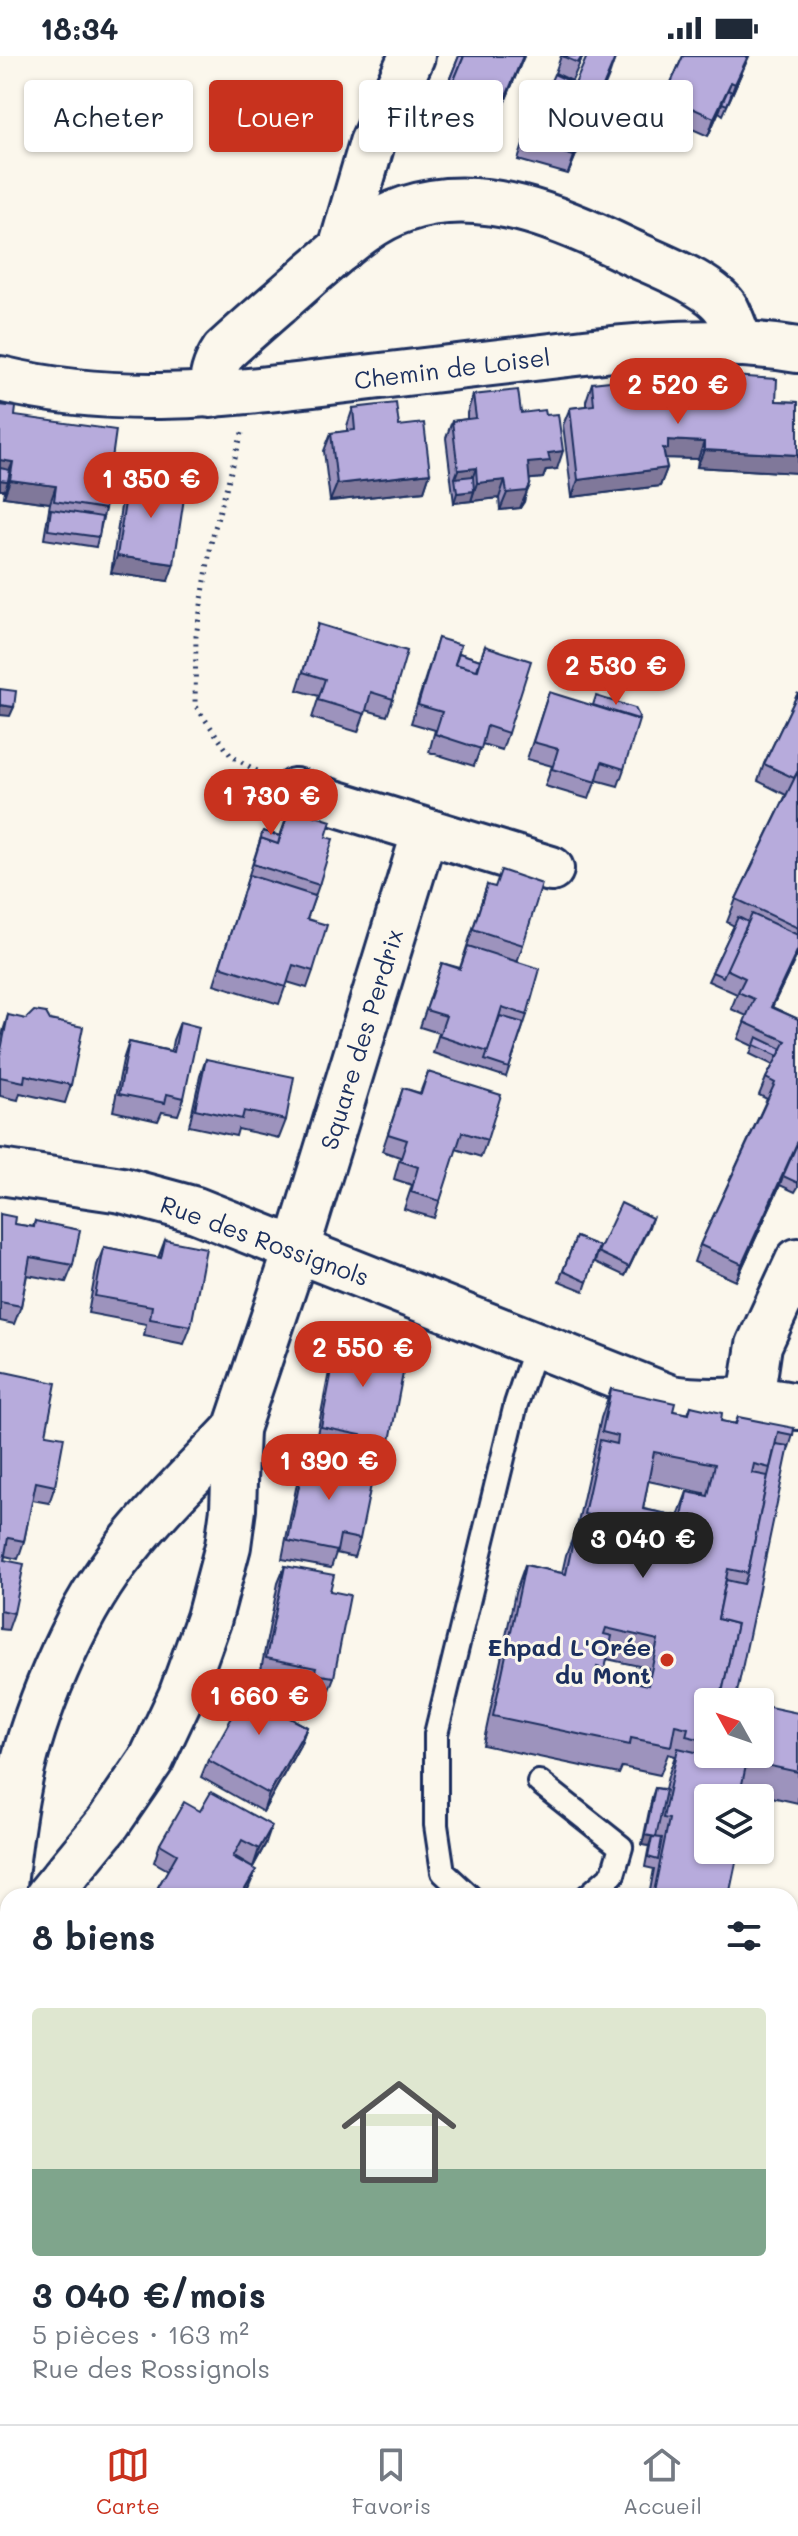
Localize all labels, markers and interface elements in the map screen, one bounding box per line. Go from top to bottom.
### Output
text: 18:34 [40,8,118,48]
chip: Acheter [24,80,193,152]
chip: Louer [209,80,343,152]
chip: Filtres [359,80,503,152]
chip: Nouveau [519,80,693,152]
street label: Chemin de Loisel [352,341,552,395]
pin: 2 520 € [604,358,752,426]
text: 2 520 € [628,367,728,401]
pin: 1 350 € [77,452,225,520]
text: 1 350 € [102,461,200,495]
pin: 2 530 € [542,639,690,707]
text: 2 530 € [565,648,667,682]
pin: 1 730 € [197,769,345,837]
text: 1 730 € [222,778,320,812]
street label: Square des Perdrix [313,925,409,1153]
street label: Rue des Rossignols [156,1188,374,1292]
pin: 2 550 € [289,1321,437,1389]
text: 2 550 € [312,1330,414,1364]
pin: 1 390 € [255,1434,403,1502]
text: 1 390 € [279,1443,379,1477]
pin: 3 040 € [569,1512,717,1580]
text: 3 040 € [590,1521,696,1555]
place label: Ehpad L'Orée du Mont [487,1631,651,1690]
marker: Ehpad L'Orée du Mont [658,1651,676,1669]
pin: 1 660 € [185,1669,333,1737]
text: 1 660 € [209,1678,309,1712]
north arrow [694,1688,774,1768]
map controls [694,1688,774,1864]
button: layers [694,1784,774,1864]
text: 8 biens [32,1914,155,1959]
icon: filters [722,1914,766,1958]
icon: home [327,2060,471,2204]
text: 3 040 €/mois [32,2272,266,2317]
text: 5 pièces · 163 m² [32,2317,249,2351]
text: Rue des Rossignols [32,2351,270,2385]
tab: Carte [96,2443,160,2520]
tab: Favoris [352,2443,431,2520]
tab: Accueil [623,2443,702,2520]

